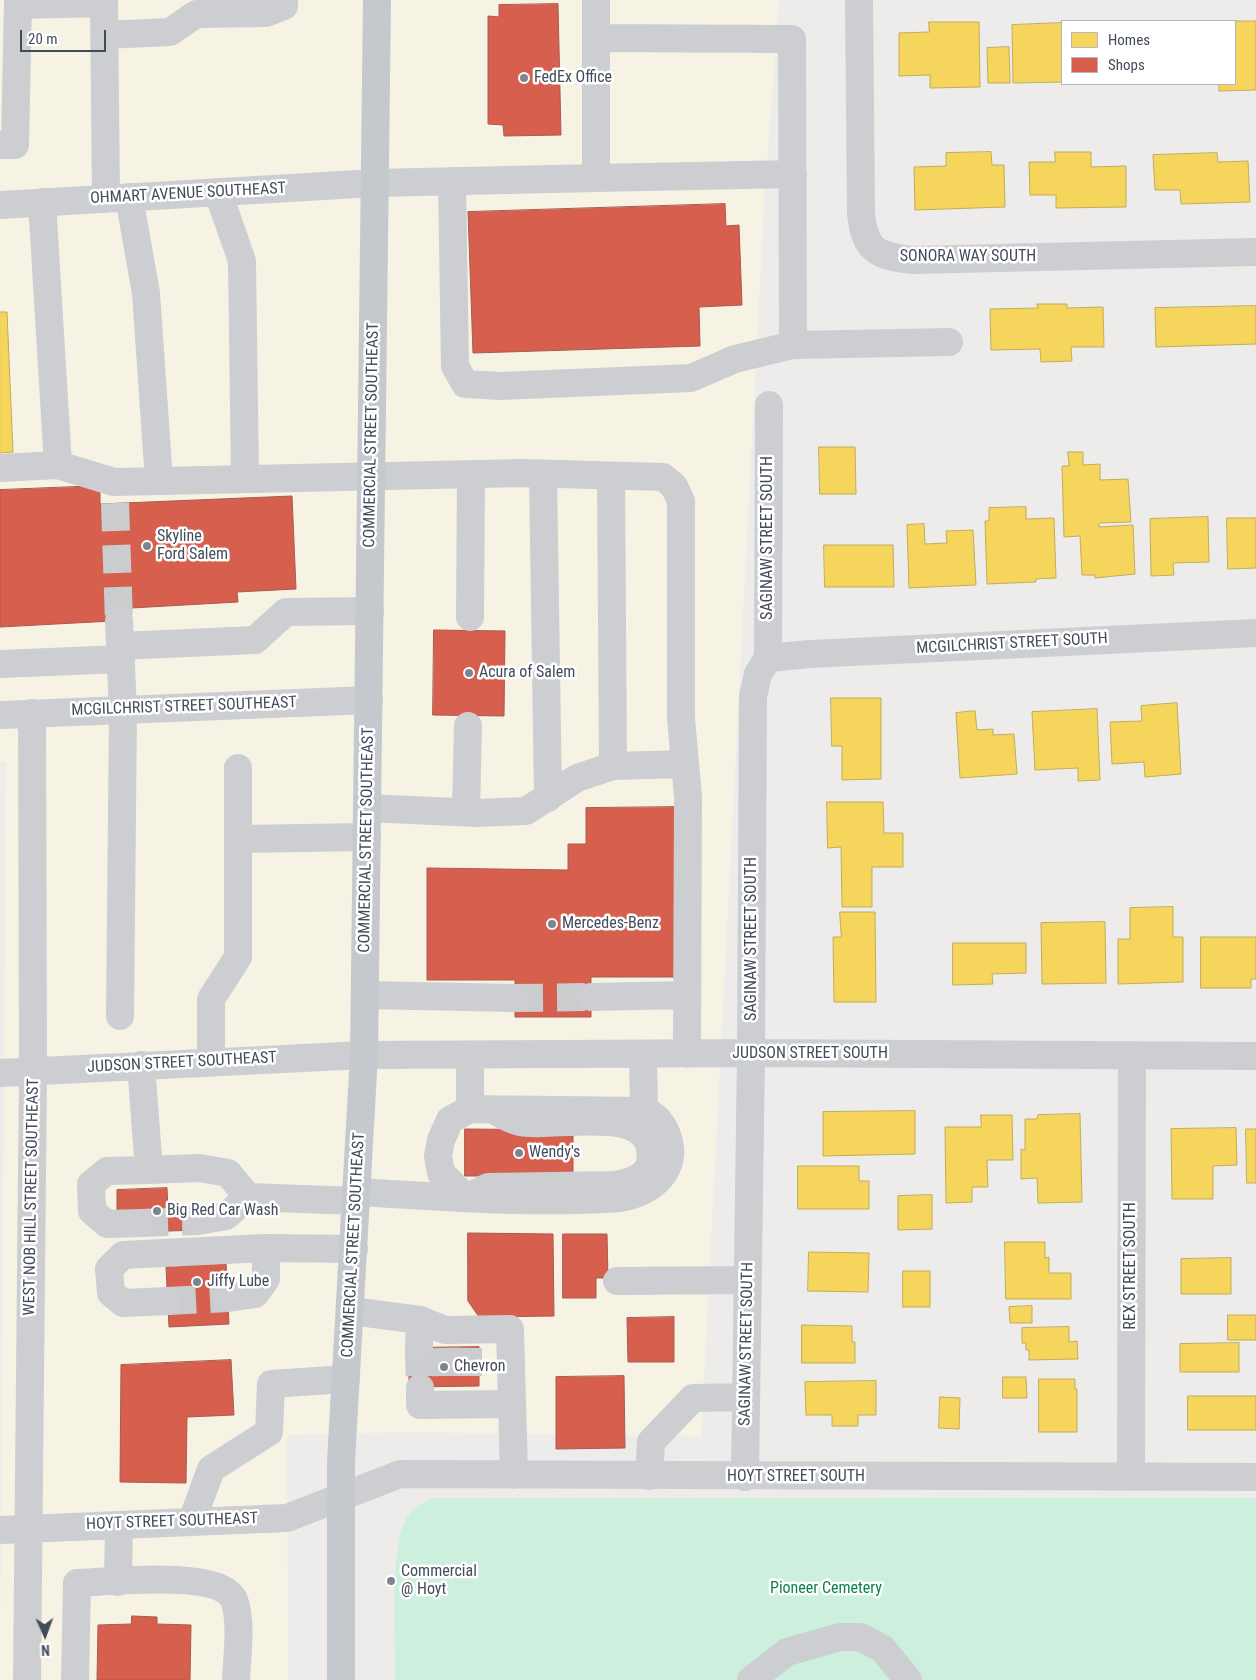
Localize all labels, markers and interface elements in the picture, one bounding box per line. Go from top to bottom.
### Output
scale bar [22,20,109,52]
legend [1061,20,1236,85]
text: 20 m [28,30,58,48]
text: Homes [1108,31,1150,49]
text: Shops [1108,56,1145,74]
place label: FedEx Office [534,68,612,88]
marker: FedEx Office [518,72,530,84]
street label: OHMART AVENUE SOUTHEAST [90,179,286,209]
street label: SONORA WAY SOUTH [900,247,1036,267]
street label: COMMERCIAL STREET SOUTHEAST [360,322,384,548]
street label: SAGINAW STREET SOUTH [758,456,778,620]
place label: Skyline Ford Salem [157,527,228,565]
marker: Skyline Ford Salem [141,540,153,552]
street label: MCGILCHRIST STREET SOUTH [916,629,1108,659]
place label: Acura of Salem [479,663,575,683]
marker: Acura of Salem [463,667,475,679]
street label: MCGILCHRIST STREET SOUTHEAST [71,693,297,721]
street label: COMMERCIAL STREET SOUTHEAST [355,727,379,953]
street label: SAGINAW STREET SOUTH [742,857,762,1021]
place label: Mercedes-Benz [562,914,659,934]
marker: Mercedes-Benz [546,918,558,930]
street label: JUDSON STREET SOUTH [732,1044,888,1064]
street label: JUDSON STREET SOUTHEAST [87,1048,277,1078]
street label: WEST NOB HILL STREET SOUTHEAST [20,1078,44,1316]
street label: COMMERCIAL STREET SOUTHEAST [339,1132,369,1358]
place label: Wendy's [529,1143,580,1163]
marker: Wendy's [513,1147,525,1159]
place label: Big Red Car Wash [167,1201,278,1221]
street label: REX STREET SOUTH [1121,1202,1141,1330]
marker: Big Red Car Wash [151,1205,163,1217]
street label: SAGINAW STREET SOUTH [736,1262,758,1426]
place label: Jiffy Lube [207,1272,269,1292]
marker: Jiffy Lube [191,1276,203,1288]
place label: Chevron [454,1357,506,1377]
marker: Chevron [438,1361,450,1373]
street label: HOYT STREET SOUTH [727,1467,865,1487]
street label: HOYT STREET SOUTHEAST [86,1509,258,1535]
place label: Commercial @ Hoyt [401,1562,477,1600]
marker: Commercial @ Hoyt [385,1575,397,1587]
park label: Pioneer Cemetery [770,1579,882,1599]
north arrow [20,1610,70,1660]
text: N [41,1642,50,1658]

